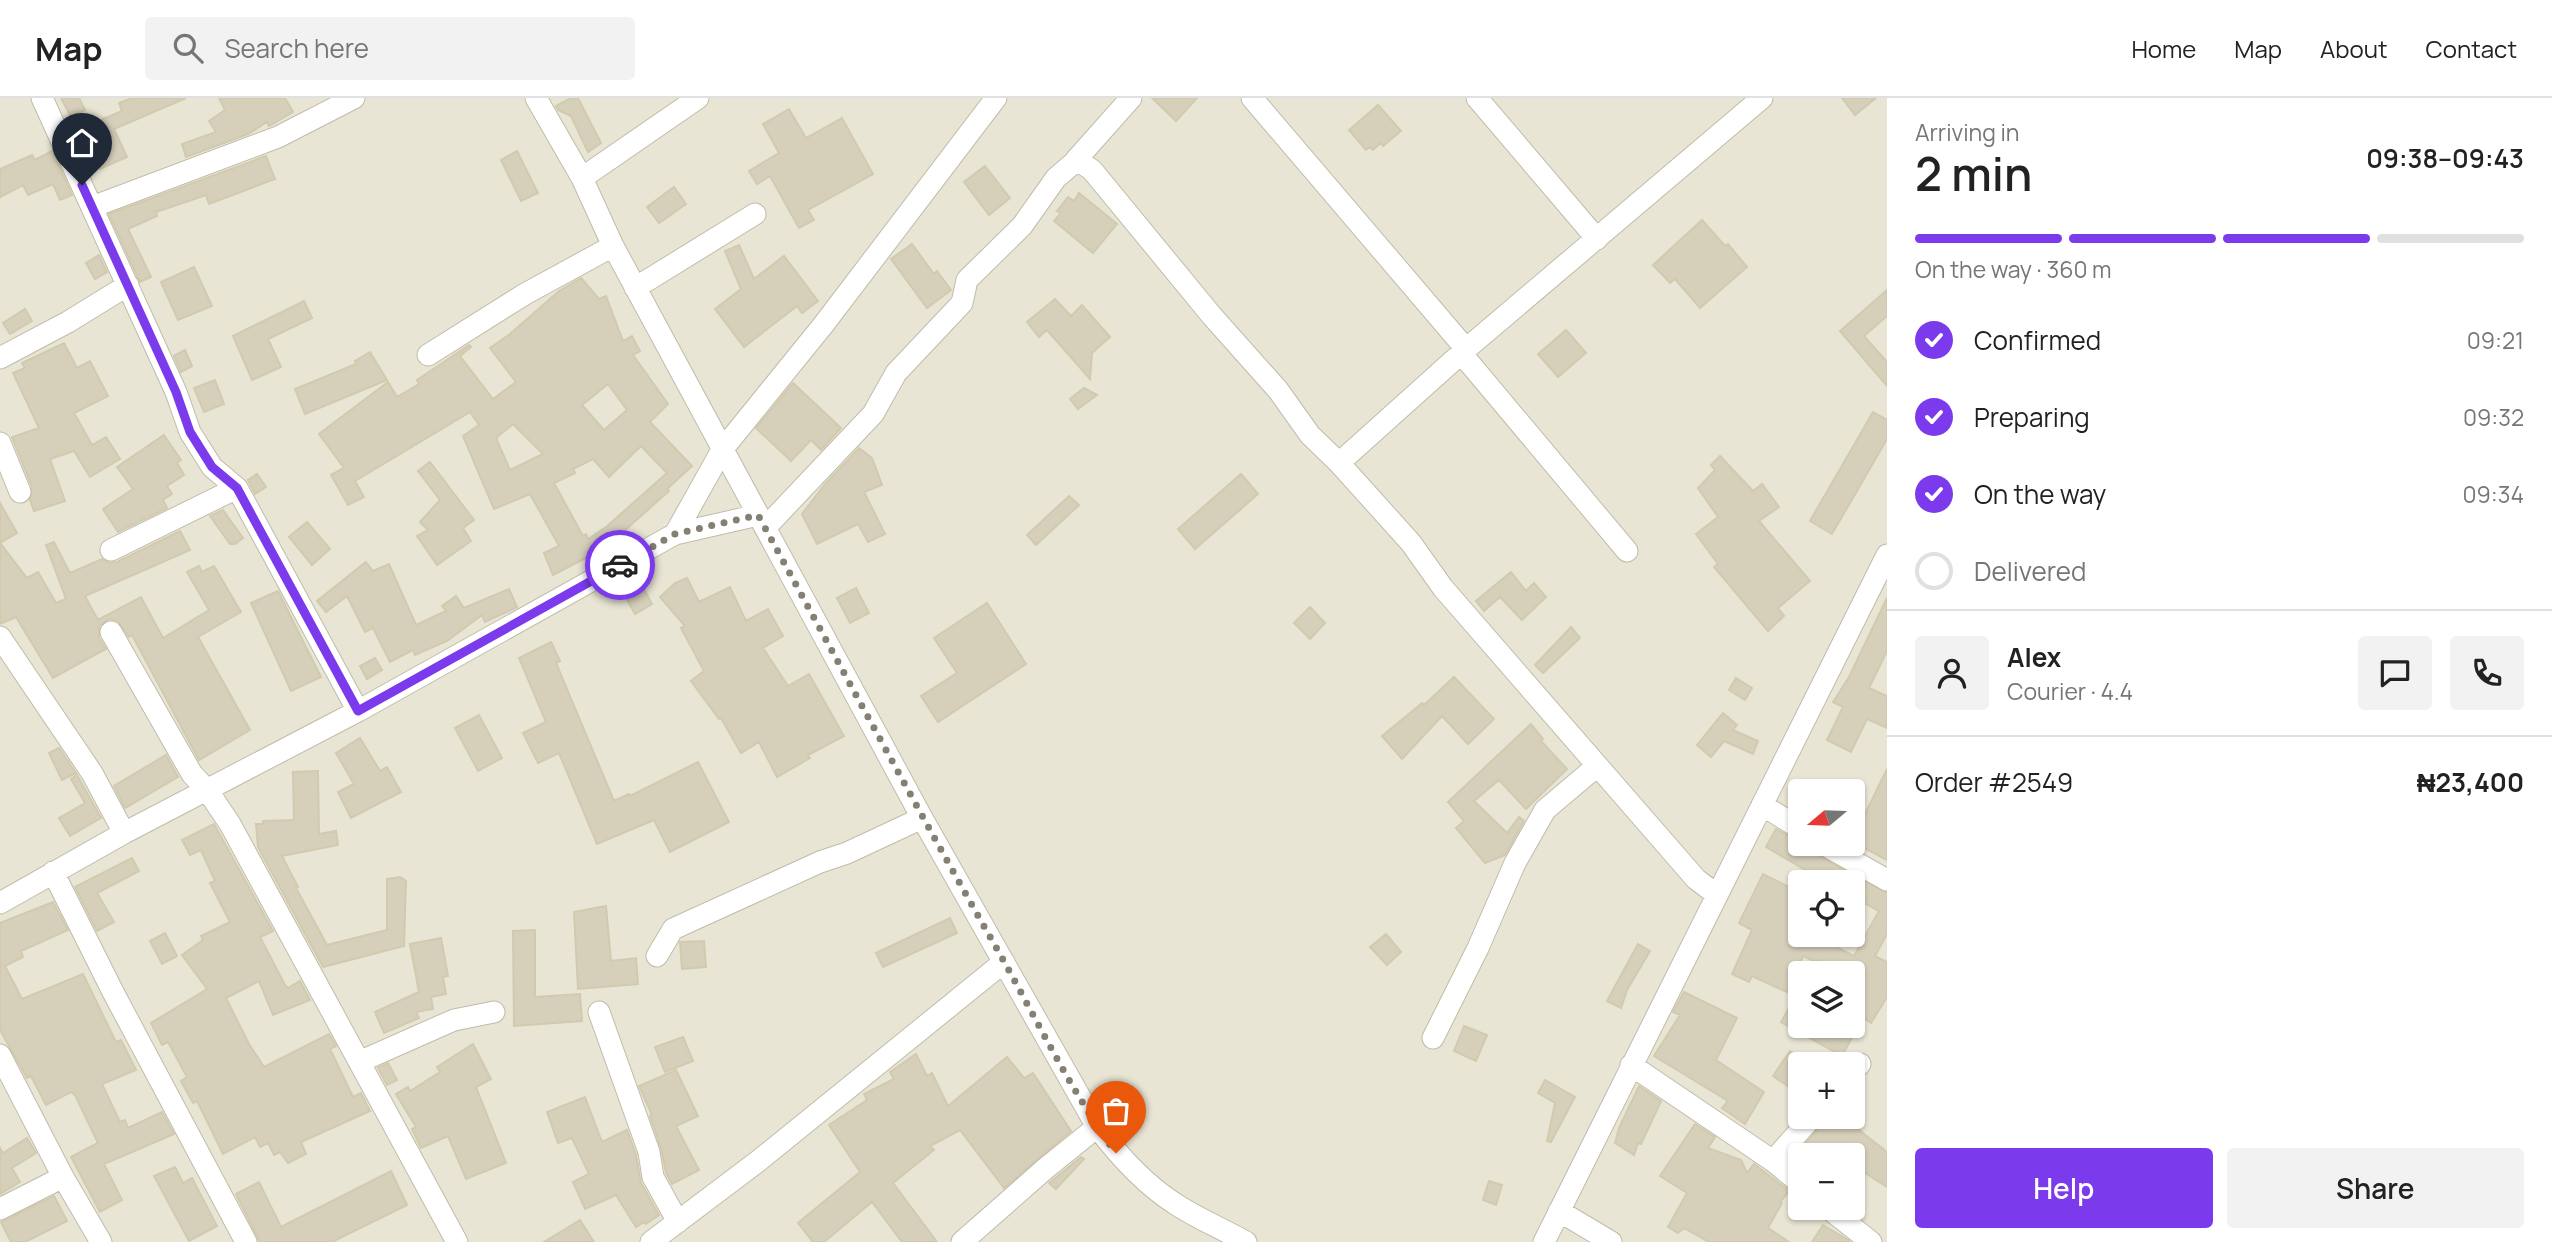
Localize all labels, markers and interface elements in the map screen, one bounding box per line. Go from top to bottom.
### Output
search box [145,17,635,80]
text: Map [35,26,103,71]
icon: search [169,29,207,67]
text: Search here [225,30,369,66]
text: Home [2131,32,2196,65]
text: Map [2234,32,2282,65]
text: About [2320,32,2388,65]
text: Contact [2426,32,2517,65]
pin [52,113,112,185]
text: Arriving in [1915,116,2020,148]
icon: home [63,124,101,162]
text: 09:38–09:43 [2366,140,2524,176]
text: 2 min [1915,142,2032,205]
text: On the way · 360 m [1915,253,2112,285]
icon: check [1915,321,1953,359]
text: Confirmed [1974,322,2101,358]
text: 09:21 [2467,324,2524,356]
icon: check [1915,398,1953,436]
text: Preparing [1974,399,2090,435]
text: 09:32 [2463,401,2524,433]
icon: check [1915,475,1953,513]
text: On the way [1974,476,2106,512]
text: 09:34 [2463,478,2524,510]
courier [585,530,655,600]
icon: car [601,546,639,584]
text: Delivered [1974,553,2086,589]
button: person [1915,636,1989,710]
button: chat [2358,636,2432,710]
button: phone [2450,636,2524,710]
text: Alex [2007,639,2061,675]
text: Courier · 4.4 [2007,675,2133,707]
text: Order #2549 [1915,764,2073,800]
text: ₦23,400 [2417,764,2524,800]
north arrow [1788,779,1866,856]
map controls [1788,779,1865,1220]
button: locate [1788,870,1865,947]
button: layers [1788,961,1865,1038]
button: + [1788,1052,1865,1129]
pin [1086,1081,1146,1153]
icon: bag [1097,1092,1135,1130]
button: − [1788,1143,1865,1220]
button: Help [1915,1148,2213,1228]
button: Share [2227,1148,2524,1228]

